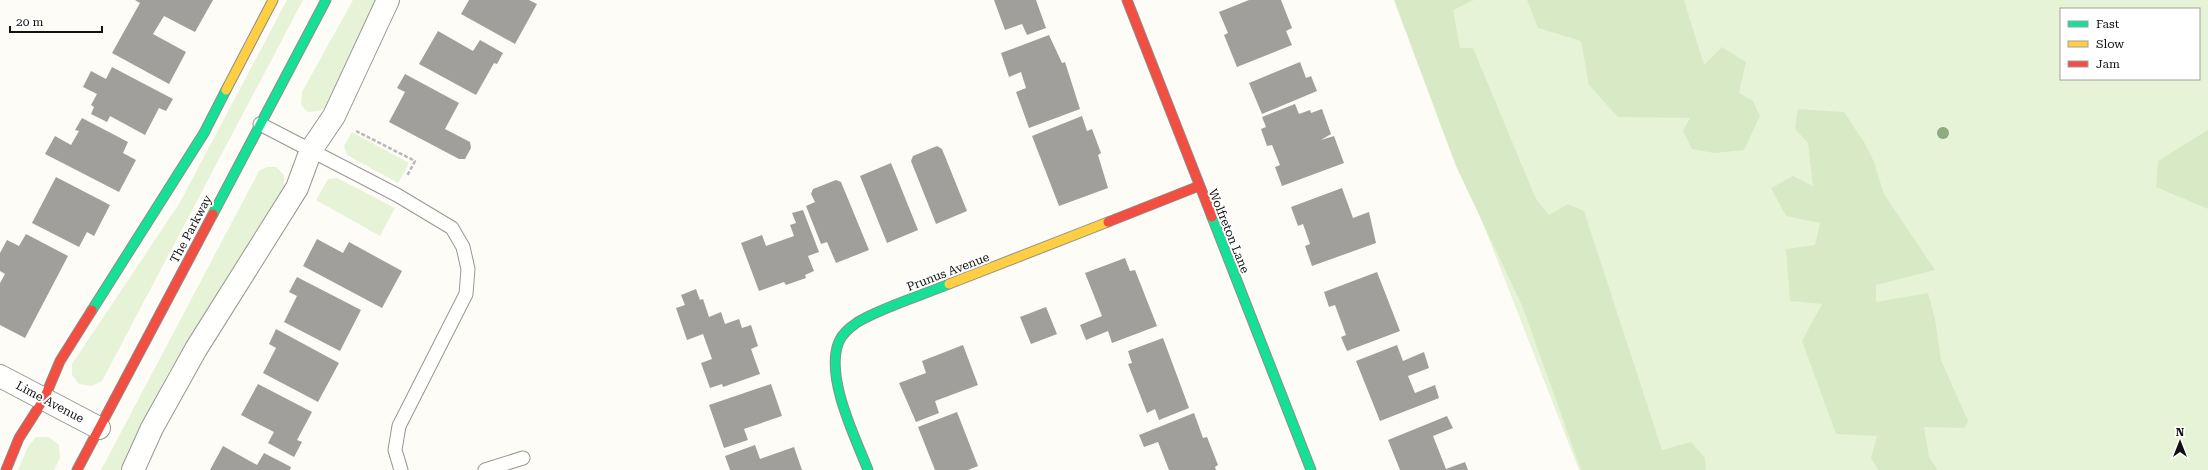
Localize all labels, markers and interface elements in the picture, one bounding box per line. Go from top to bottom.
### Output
scale bar [10,8,102,34]
legend [2060,8,2200,80]
text: 20 m [16,15,43,29]
text: Fast [2096,17,2120,31]
text: Slow [2096,37,2124,51]
text: Jam [2096,57,2120,71]
street label: Wolfreton Lane [1206,187,1252,276]
street label: The Parkway [167,192,215,265]
street label: Prunus Avenue [905,250,992,294]
street label: Lime Avenue [14,378,87,426]
north arrow [2160,422,2200,462]
text: N [2176,426,2185,439]

